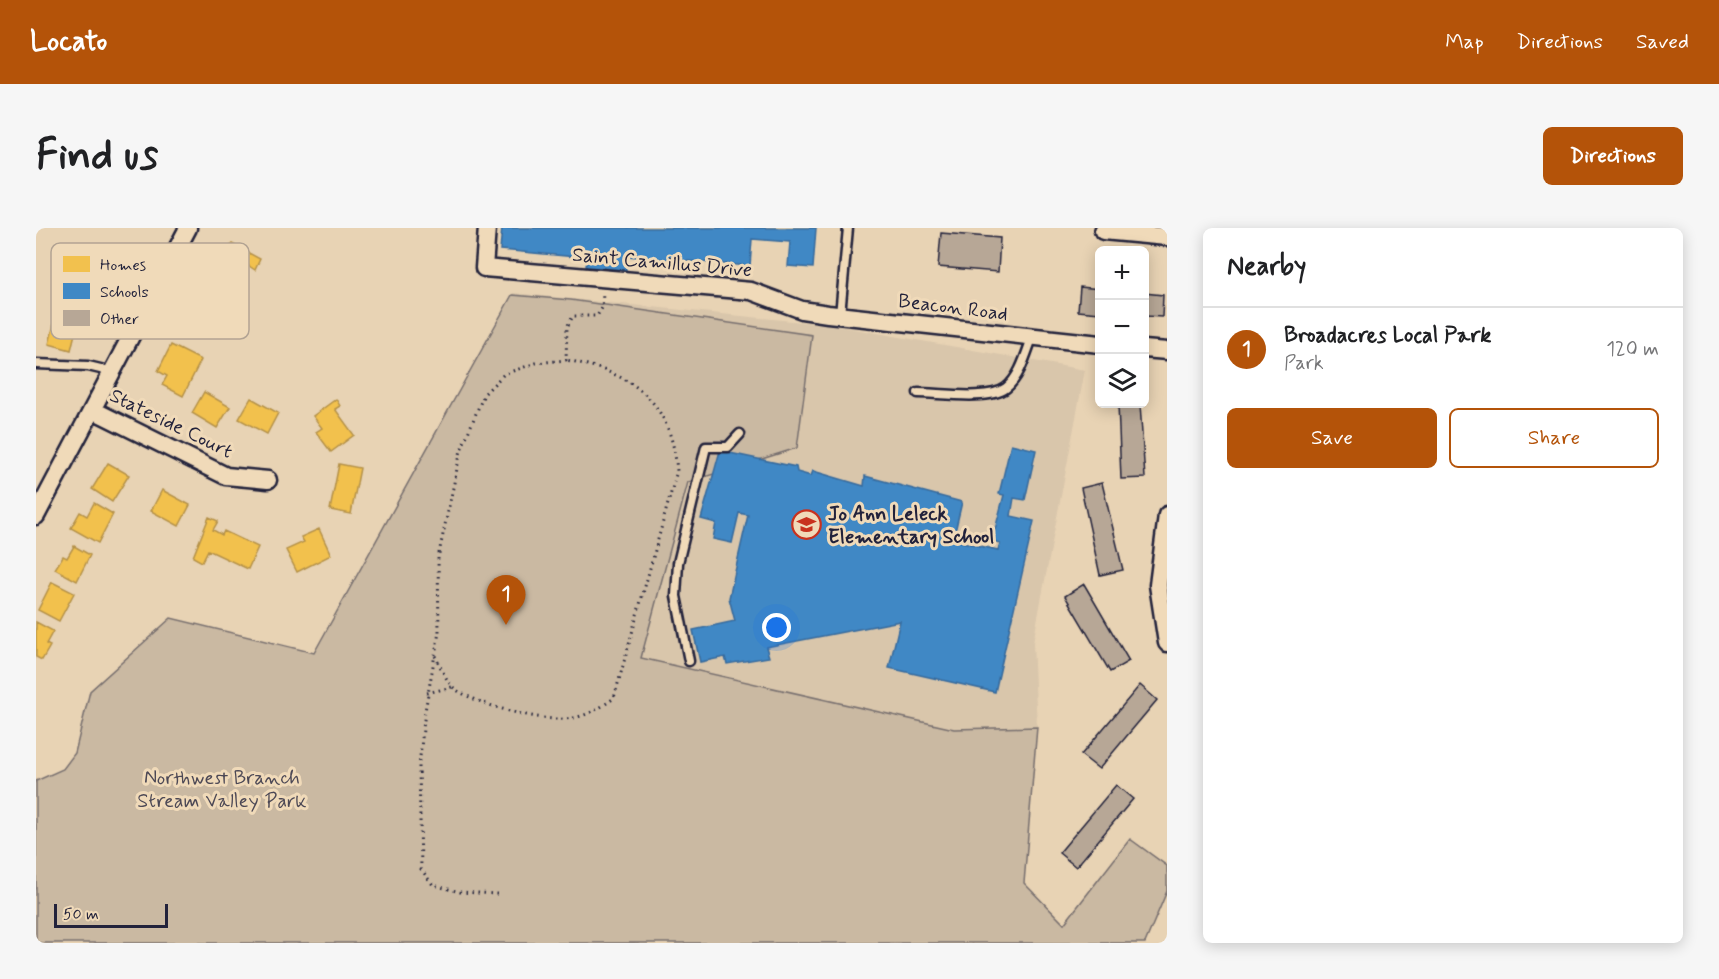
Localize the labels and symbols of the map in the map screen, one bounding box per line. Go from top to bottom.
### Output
street label: Saint Camillus Drive [571,242,753,284]
legend [51,243,249,339]
text: Homes [100,255,146,276]
text: Schools [100,282,149,303]
street label: Beacon Road [897,288,1009,328]
text: Other [100,309,139,330]
street label: Stateside Court [105,383,237,465]
place label: Jo Ann Leleck Elementary School [828,501,994,551]
school or university icon: Jo Ann Leleck Elementary School [791,509,823,541]
pin: 1 [486,576,526,625]
your location [762,613,791,642]
park label: Northwest Branch Stream Valley Park [137,765,307,815]
scale bar [54,901,168,928]

